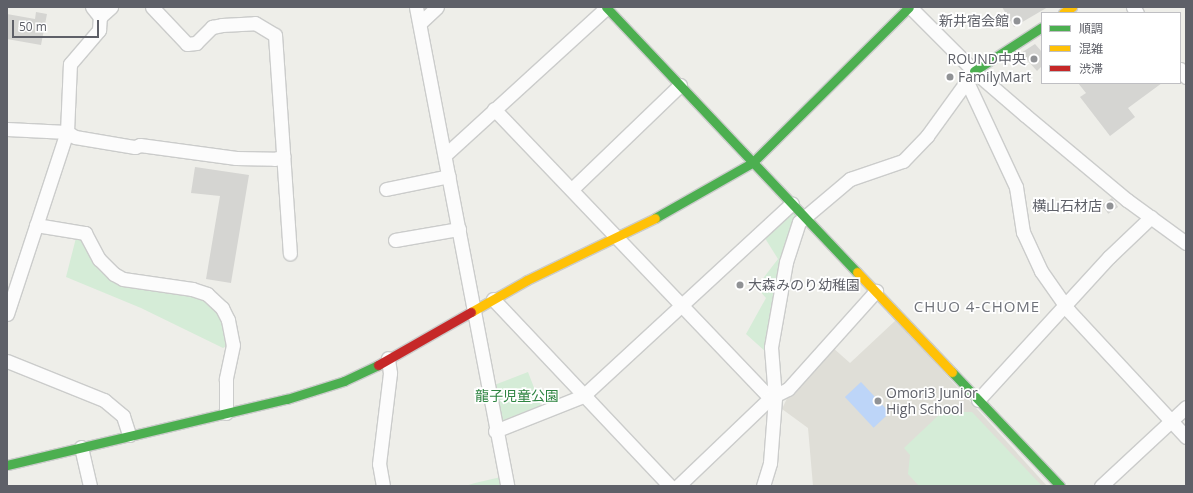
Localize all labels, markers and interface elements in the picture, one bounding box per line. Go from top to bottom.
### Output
scale bar [14,12,101,38]
legend [1041,12,1181,84]
place label: 新井宿会館 [939,13,1009,29]
marker: 新井宿会館 [1012,16,1022,26]
text: 50 m [19,18,47,35]
text: 順調 [1079,20,1103,37]
text: 混雑 [1079,40,1103,57]
place label: ROUND中央 [948,51,1026,67]
marker: ROUND中央 [1029,54,1039,64]
text: 渋滞 [1079,60,1103,77]
place label: FamilyMart [958,69,1031,85]
marker: FamilyMart [945,72,955,82]
place label: 横山石材店 [1032,198,1102,214]
marker: 横山石材店 [1105,201,1115,211]
place label: 大森みのり幼稚園 [748,277,860,293]
marker: 大森みのり幼稚園 [735,280,745,290]
district label: CHUO 4-CHOME [914,298,1040,316]
place label: Omori3 Junior High School [886,385,978,418]
park label: 龍子児童公園 [475,388,559,404]
marker: Omori3 Junior High School [873,396,883,406]

